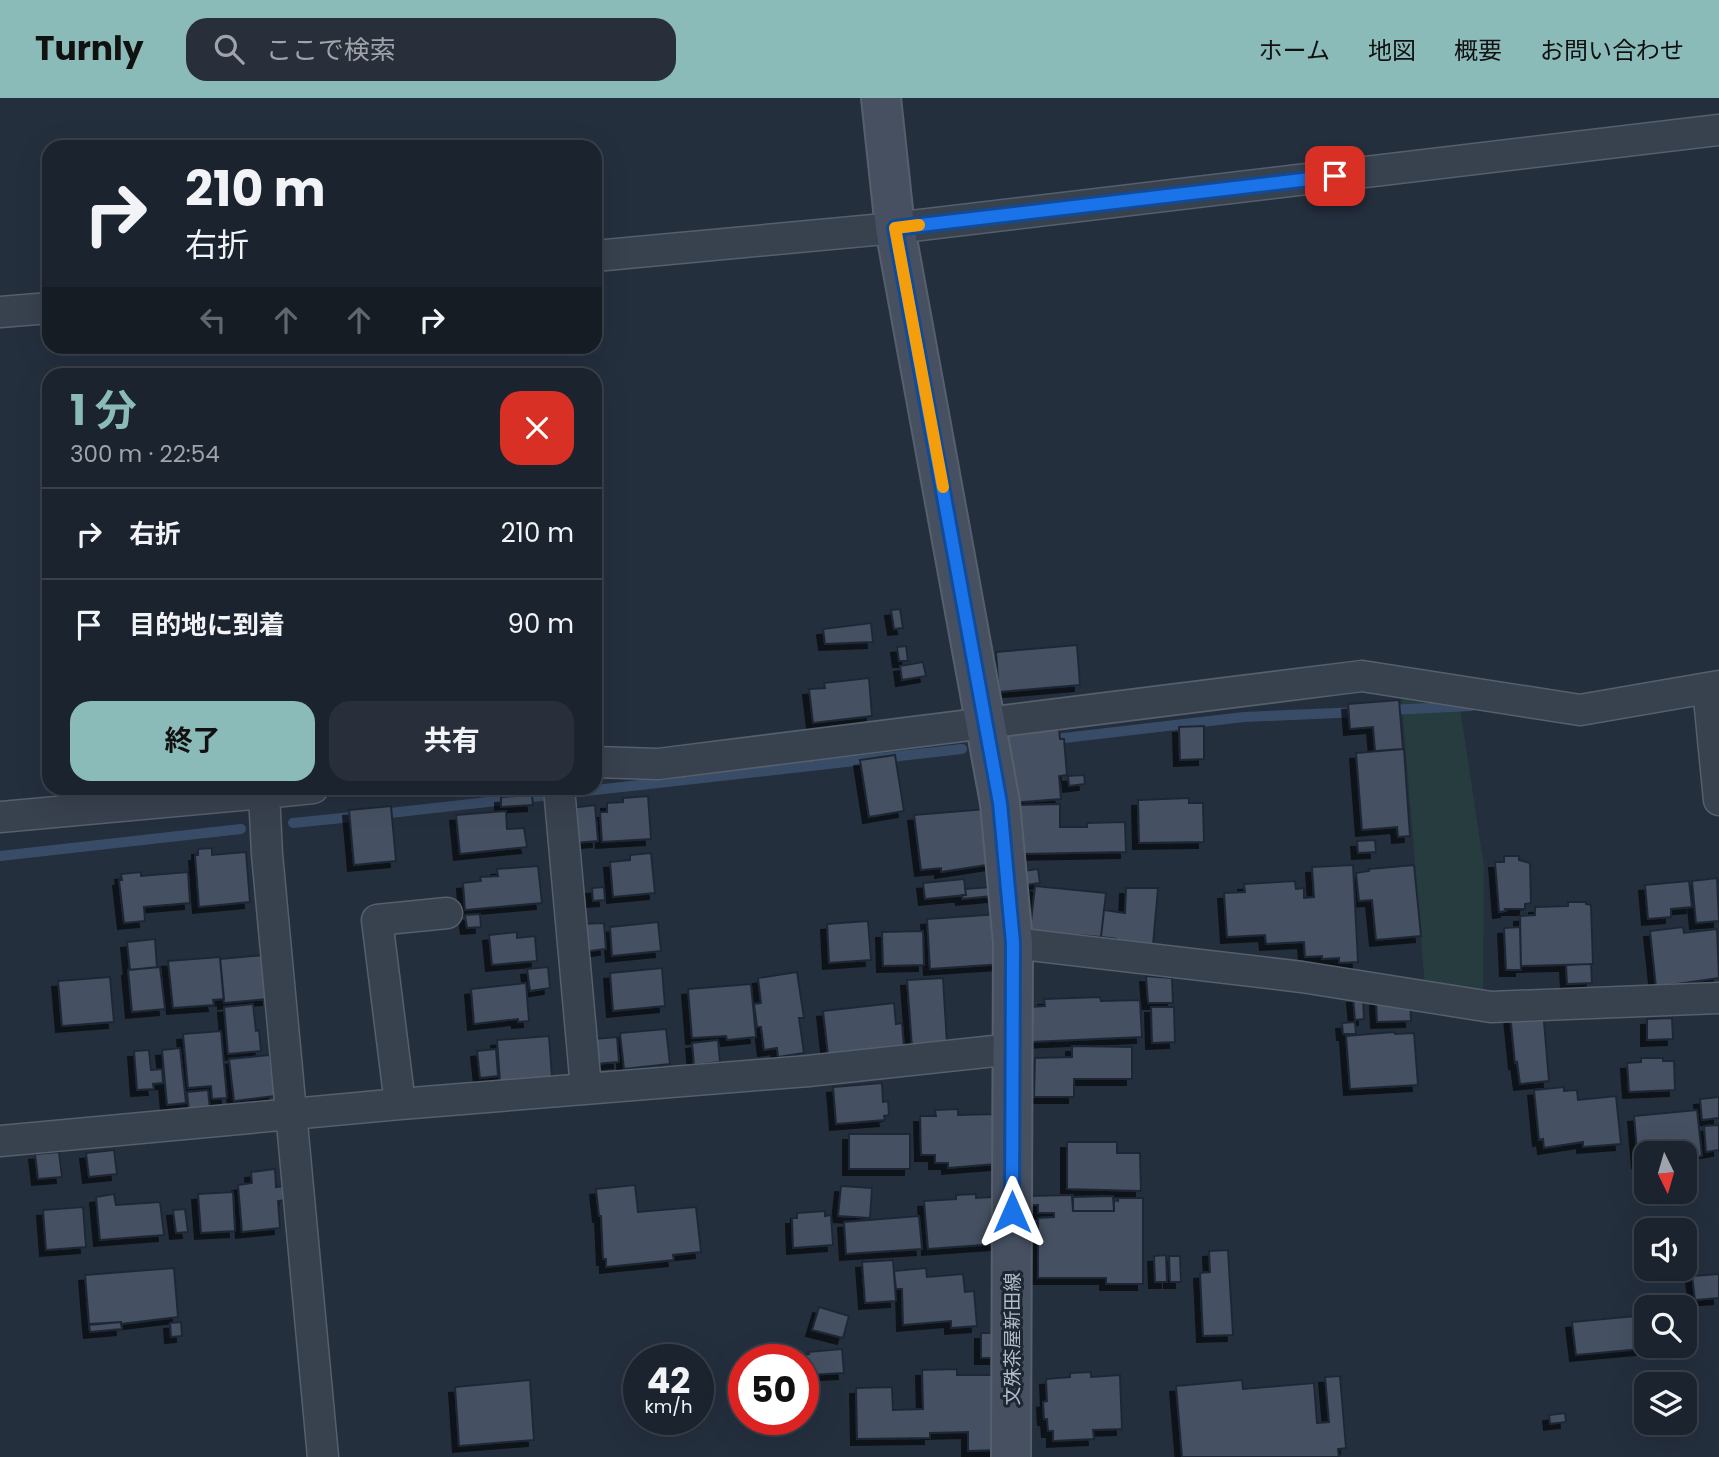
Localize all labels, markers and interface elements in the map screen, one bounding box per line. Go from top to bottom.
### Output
search box [186,18,676,81]
text: Turnly [35,25,144,72]
icon: search [210,30,248,68]
text: ここで検索 [266,32,396,68]
text: ホーム [1259,34,1330,67]
text: 地図 [1368,34,1416,67]
text: 概要 [1454,34,1502,67]
text: お問い合わせ [1540,34,1684,67]
pin [1305,146,1365,206]
text: 210 m [185,155,326,223]
icon: arrive [1316,157,1354,195]
icon: right [70,168,161,259]
text: 右折 [185,222,249,267]
icon: left [194,301,232,339]
icon: ahead [267,301,305,339]
icon: ahead [340,301,378,339]
icon: right [413,301,451,339]
text: 1 分 [70,381,137,440]
button: close [500,391,574,465]
text: 300 m · 22:54 [70,438,220,470]
icon: right [70,515,108,553]
text: 210 m [501,515,574,551]
text: 右折 [129,516,181,552]
icon: arrive [70,606,108,644]
text: 90 m [508,606,574,642]
text: 目的地に到着 [129,607,285,643]
button: 終了 [70,701,315,781]
button: 共有 [329,701,574,781]
north arrow [1634,1141,1698,1204]
map controls [1634,1141,1697,1435]
position arrow [975,1175,1049,1249]
button: sound [1634,1218,1697,1281]
street label: 文殊茶屋新田線 [999,1272,1026,1406]
button: search [1634,1295,1697,1358]
speed limit sign: 50 [728,1344,819,1435]
text: 42 [647,1356,690,1405]
button: layers [1634,1372,1697,1435]
text: km/h [645,1394,692,1419]

